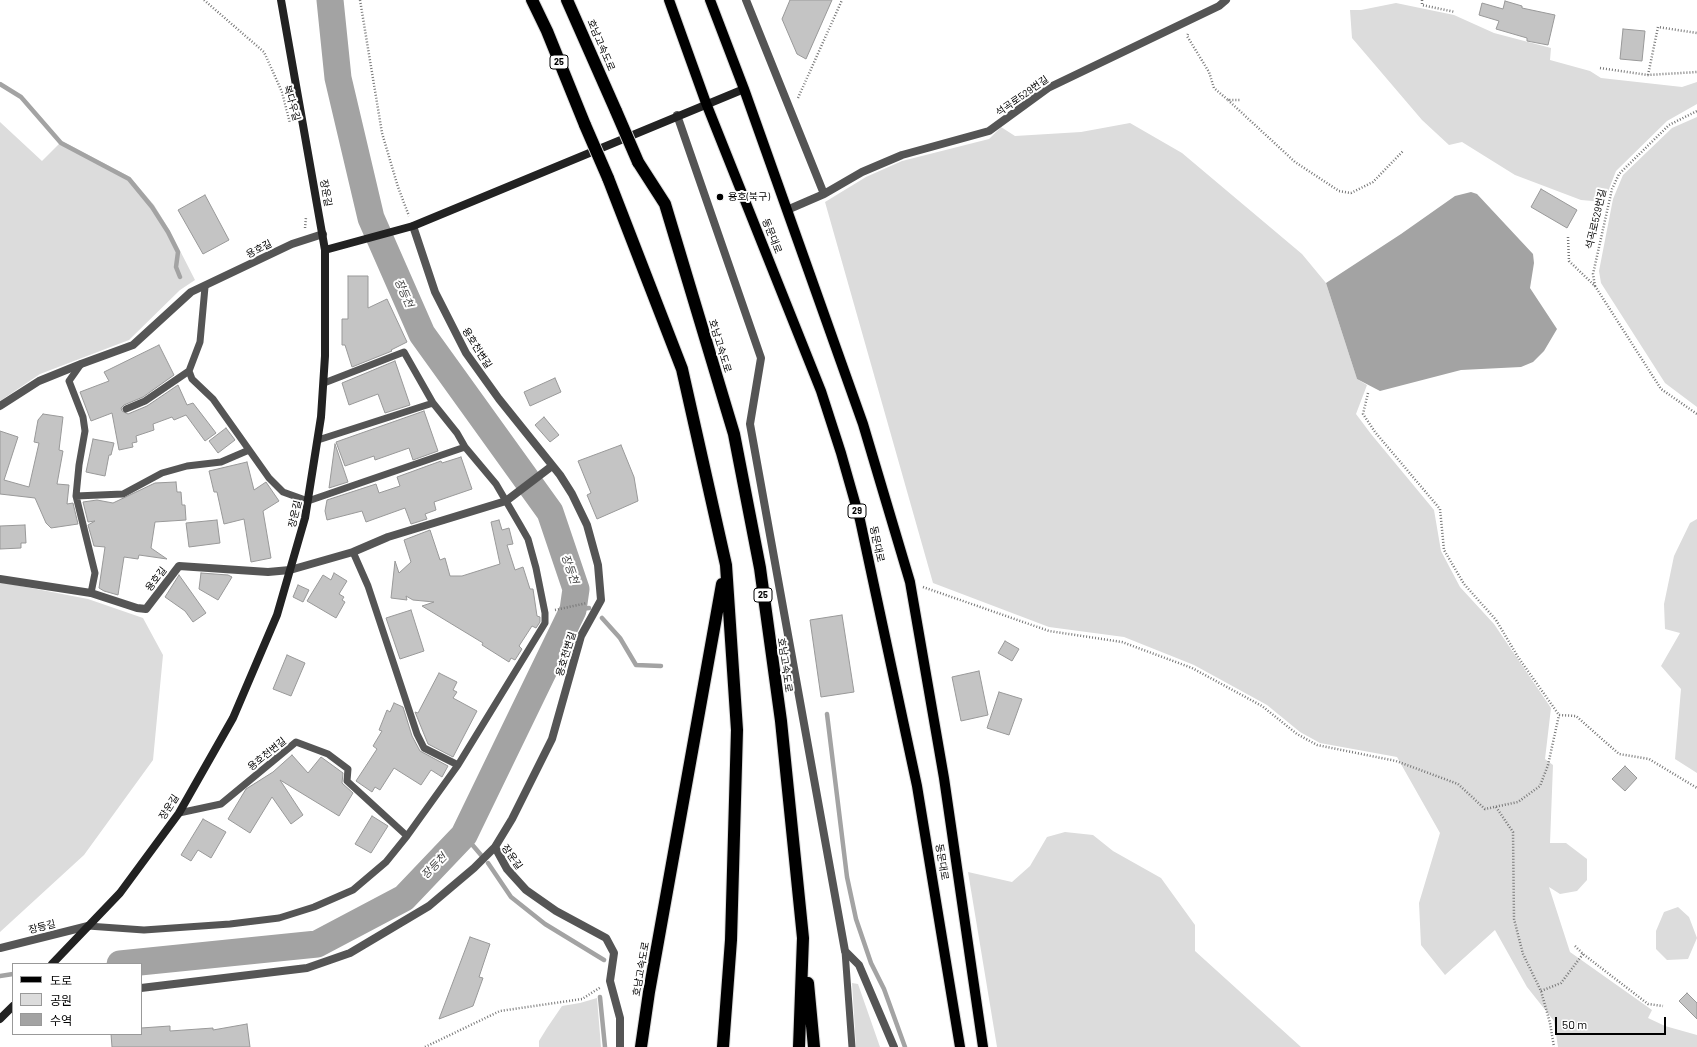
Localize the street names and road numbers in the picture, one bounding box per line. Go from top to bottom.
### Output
street label: 호남고속도로 [585,17,617,73]
road number: 25 [550,55,568,69]
street label: 석곡로529번길 [993,73,1051,119]
street label: 복다우길 [281,84,303,122]
street label: 장운길 [318,178,334,208]
street label: 석곡로529번길 [1583,188,1609,250]
street label: 동문대로 [760,217,784,255]
street label: 용호길 [244,237,274,261]
street label: 호남고속도로 [706,318,734,374]
street label: 용호천변길 [460,325,494,371]
street label: 장운길 [286,499,304,529]
road number: 29 [848,504,866,518]
street label: 동문대로 [867,525,887,563]
street label: 용호길 [143,564,169,594]
road number: 25 [754,588,772,602]
street label: 용호천변길 [554,630,578,678]
street label: 호남고속도로 [775,637,795,693]
street label: 용호천변길 [245,735,289,773]
street label: 장운길 [156,792,182,822]
street label: 장운길 [499,842,525,872]
street label: 동문대로 [933,843,951,881]
street label: 장등길 [27,918,57,936]
street label: 호남고속도로 [630,941,652,997]

